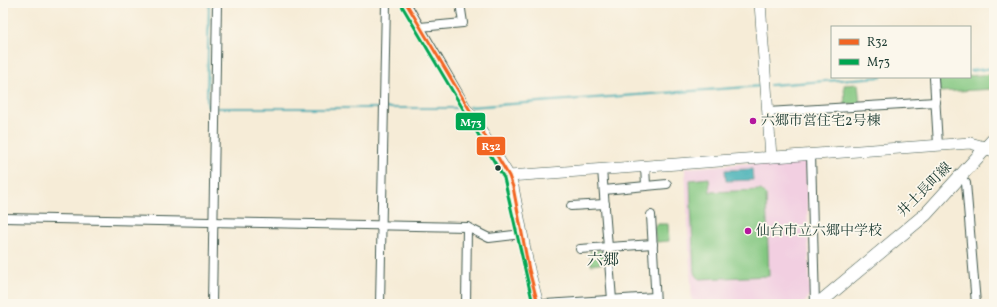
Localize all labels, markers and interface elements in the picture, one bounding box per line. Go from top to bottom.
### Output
legend [831,26,971,78]
text: R32 [867,35,888,51]
text: M73 [867,55,890,71]
line badge: M73 [455,112,486,131]
place label: 六郷市営住宅2号棟 [761,112,881,131]
text: M73 [460,116,482,131]
marker: 六郷市営住宅2号棟 [748,116,758,126]
line badge: R32 [476,136,506,156]
text: R32 [481,140,501,155]
street label: 井土長町線 [894,159,956,221]
unlabelled marker [493,163,503,173]
place label: 仙台市立六郷中学校 [756,222,882,241]
marker: 仙台市立六郷中学校 [743,226,753,236]
district label: 六郷 [587,250,619,272]

